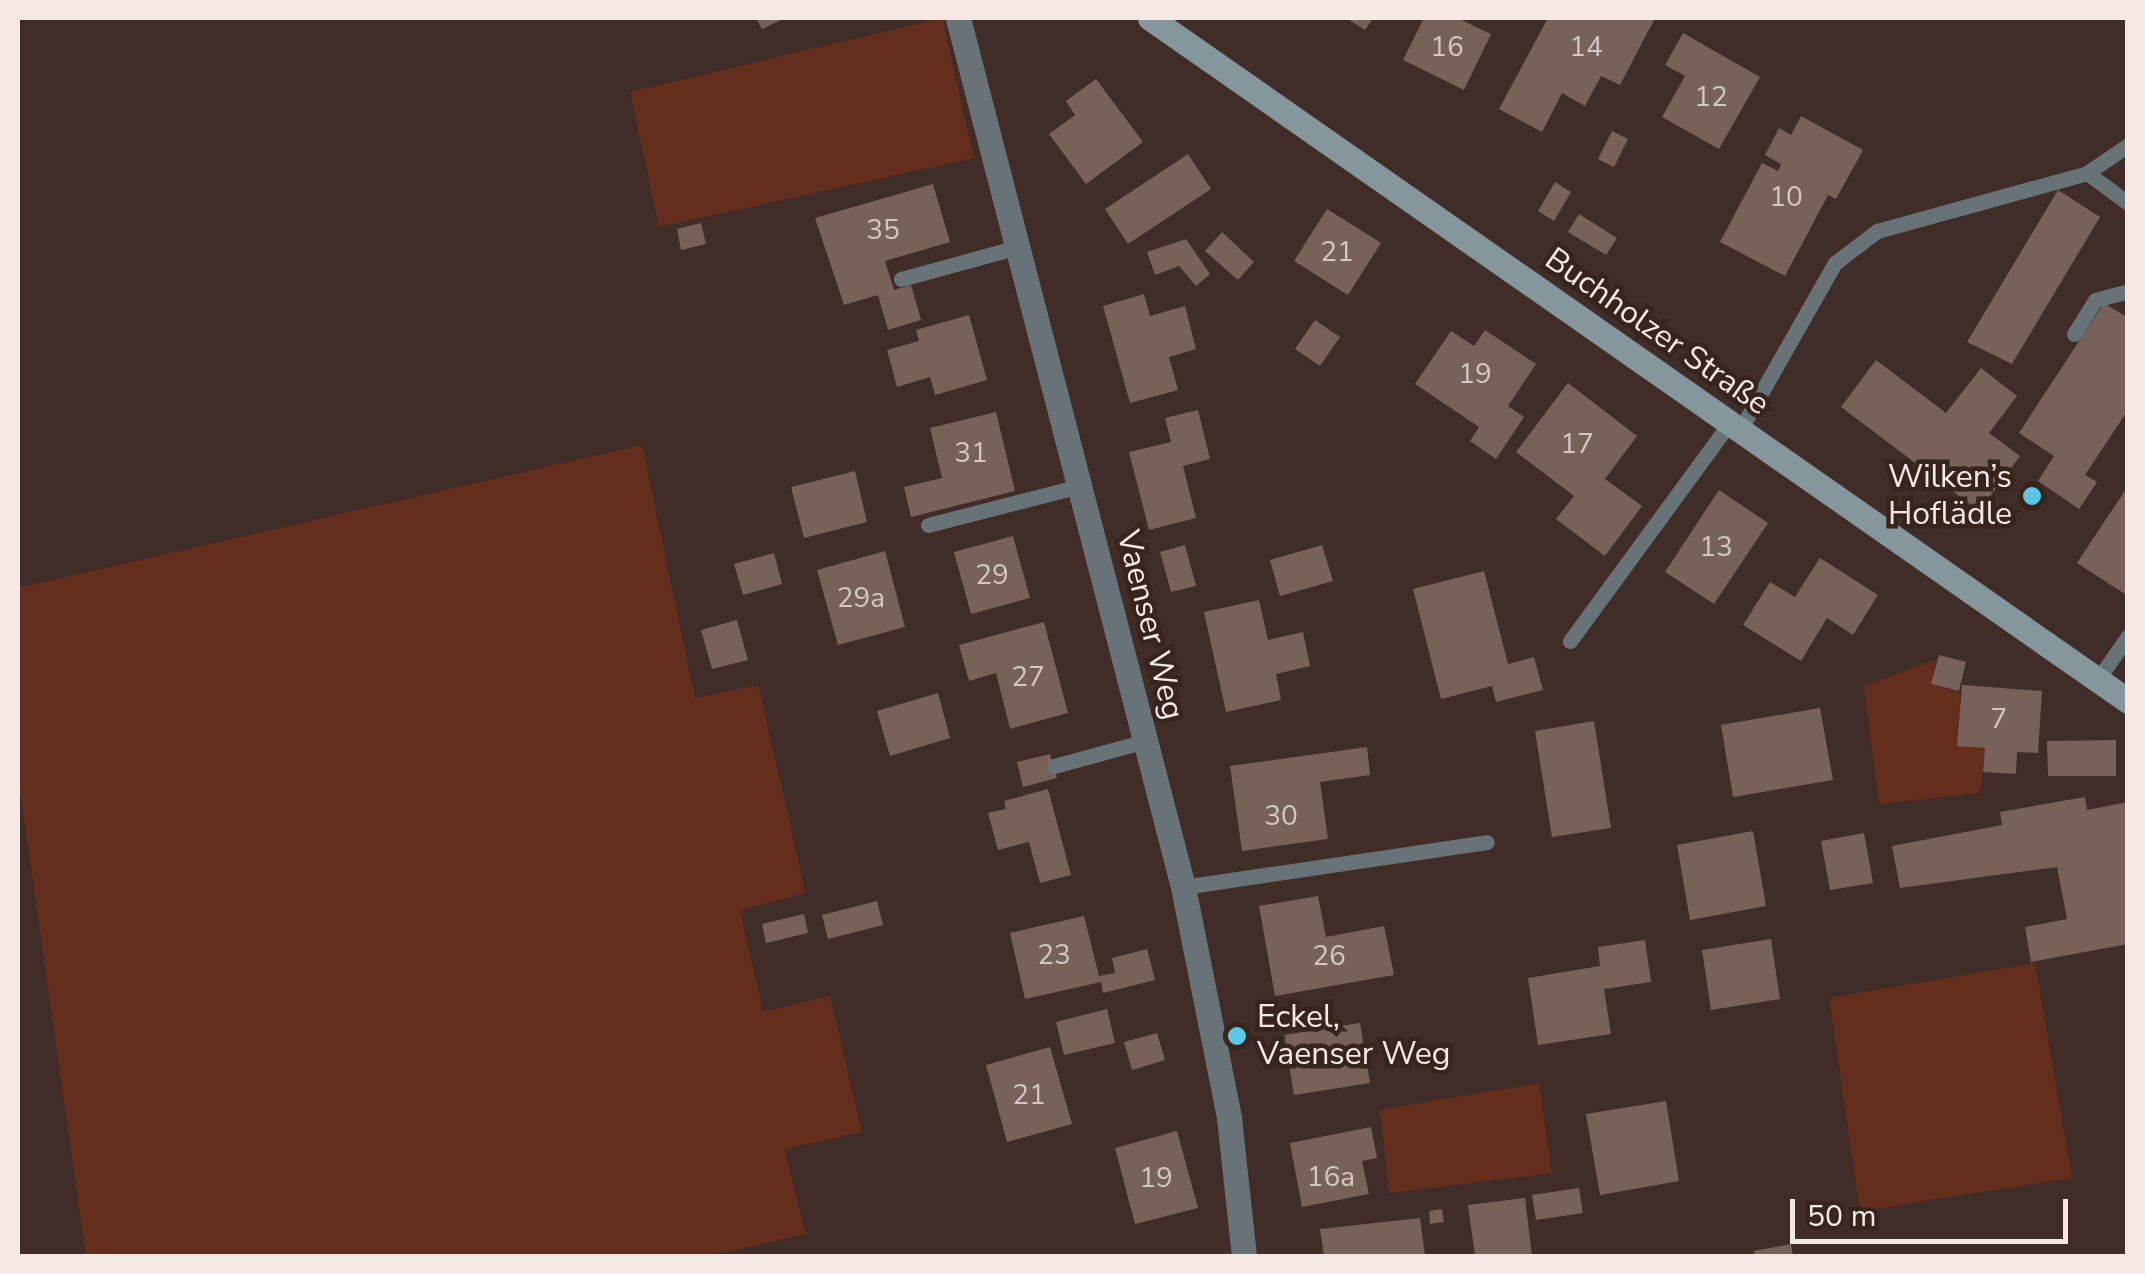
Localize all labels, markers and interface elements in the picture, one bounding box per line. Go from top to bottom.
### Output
house number: 16 [1430,30,1464,64]
house number: 14 [1569,30,1603,64]
house number: 12 [1694,80,1728,114]
house number: 10 [1769,180,1803,214]
house number: 35 [866,213,900,247]
house number: 21 [1320,235,1354,269]
street label: Buchholzer Straße [1537,240,1777,424]
house number: 19 [1458,357,1492,391]
house number: 17 [1560,427,1594,461]
house number: 31 [954,436,988,470]
place label: Wilken’s Hoflädle [1888,459,2012,534]
marker: Wilken’s Hoflädle [2021,485,2043,507]
street label: Vaenser Weg [1108,526,1192,724]
house number: 13 [1699,530,1733,564]
house number: 29 [975,558,1009,592]
house number: 29a [837,581,885,615]
house number: 27 [1011,660,1045,694]
house number: 7 [1991,702,2007,736]
house number: 30 [1264,799,1298,833]
house number: 23 [1037,938,1071,972]
house number: 26 [1312,939,1346,973]
place label: Eckel, Vaenser Weg [1257,999,1451,1074]
marker: Eckel, Vaenser Weg [1226,1025,1248,1047]
house number: 21 [1012,1078,1046,1112]
house number: 16a [1307,1160,1355,1194]
house number: 19 [1139,1161,1173,1195]
scale bar [1795,1179,2072,1241]
text: 50 m [1807,1196,1876,1237]

